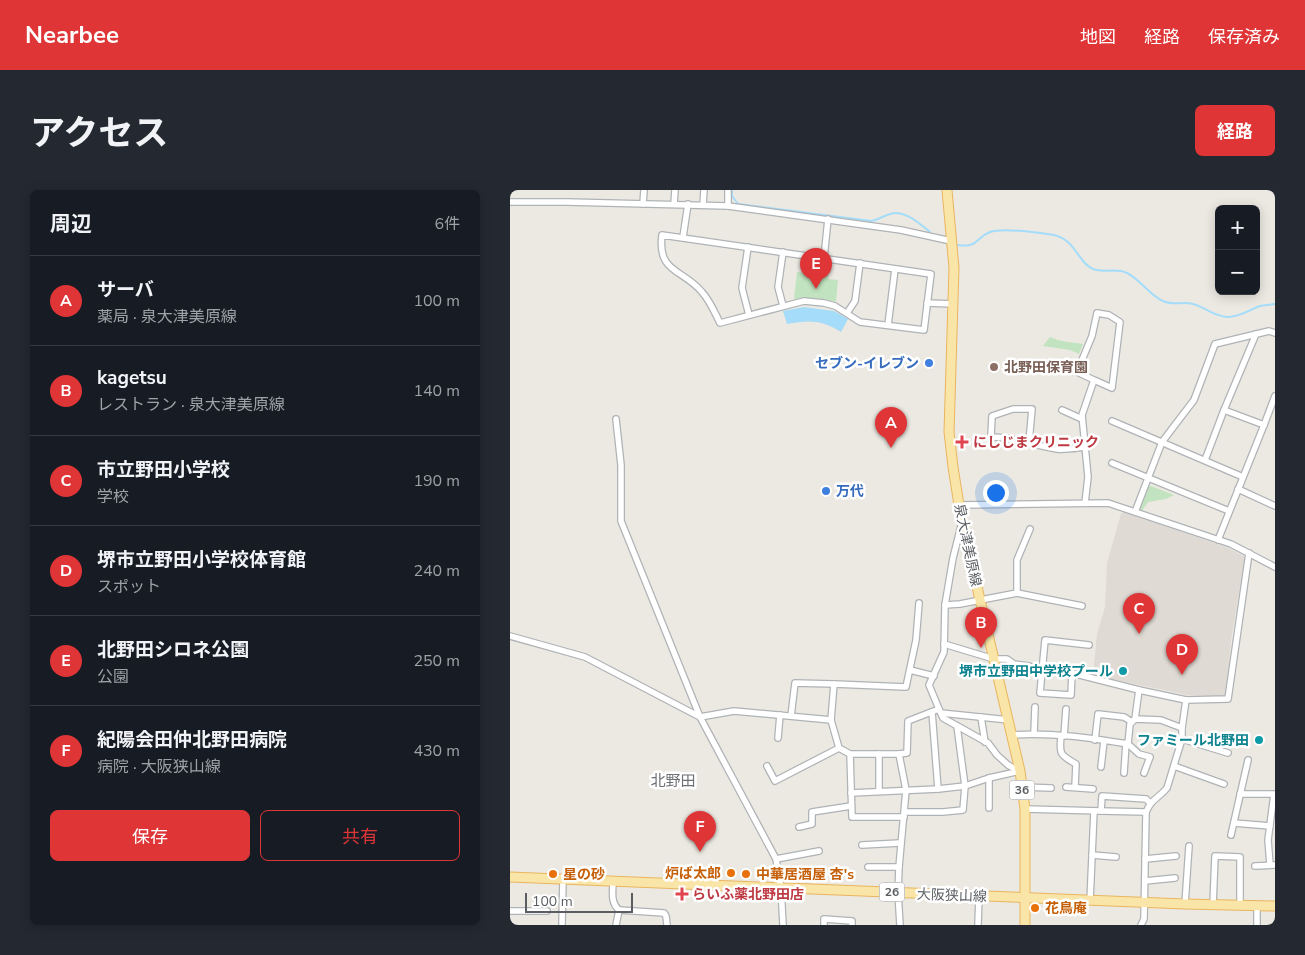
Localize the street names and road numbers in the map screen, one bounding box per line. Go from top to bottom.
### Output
street label: 泉大津美原線 [949,502,986,588]
road number: 36 [1010,780,1034,800]
road number: 26 [880,882,904,902]
street label: 大阪狭山線 [917,885,987,906]

